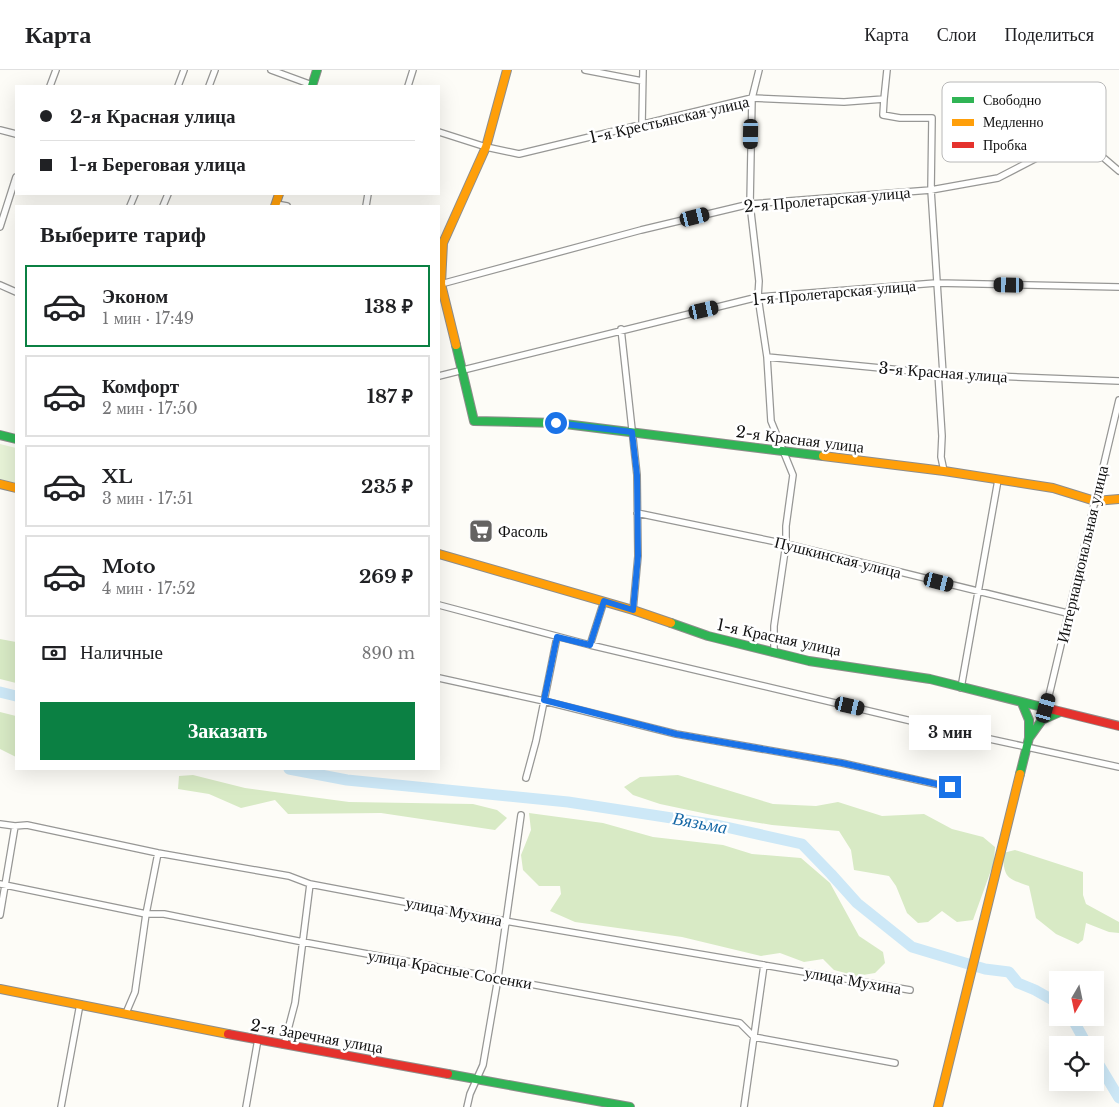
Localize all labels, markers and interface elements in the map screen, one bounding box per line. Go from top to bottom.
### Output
text: Карта [25,20,91,49]
text: Карта [864,24,909,46]
text: Слои [937,24,976,46]
text: Поделиться [1004,24,1094,46]
legend [942,82,1106,162]
street label: 1-я Крестьянская улица [587,91,751,147]
text: Свободно [983,91,1041,109]
text: 2-я Красная улица [70,105,236,128]
text: Медленно [983,113,1044,131]
car [743,119,758,149]
text: Пробка [983,136,1028,154]
text: 1-я Береговая улица [70,153,246,176]
street label: 2-я Пролетарская улица [743,182,911,216]
car [678,206,711,228]
text: Выберите тариф [40,221,206,248]
street label: 1-я Пролетарская улица [751,275,917,309]
car [993,277,1024,293]
icon: car [42,284,87,329]
text: Эконом [102,285,168,308]
text: 138 ₽ [364,295,413,318]
car [687,299,720,321]
text: 1 мин · 17:49 [102,308,194,328]
street label: 3-я Красная улица [878,358,1008,386]
icon: car [42,374,87,419]
text: Комфорт [102,375,179,398]
text: 187 ₽ [367,385,413,408]
text: 2 мин · 17:50 [102,398,198,418]
route start [545,412,567,434]
street label: 2-я Красная улица [735,421,865,457]
street label: Интернациональная улица [1052,463,1112,645]
icon: car [42,464,87,509]
text: XL [102,465,132,488]
text: 235 ₽ [361,475,413,498]
text: 3 мин · 17:51 [102,488,193,508]
supermarket icon: Фасоль [468,518,494,544]
place label: Фасоль [498,521,548,541]
street label: Пушкинская улица [773,532,903,582]
icon: car [42,554,87,599]
text: Moto [102,555,156,578]
text: 269 ₽ [359,565,413,588]
car [922,571,955,593]
text: 4 мин · 17:52 [102,578,196,598]
street label: 1-я Красная улица [715,614,843,660]
icon: cash [40,639,68,667]
text: Наличные [80,641,163,664]
text: 890 m [362,643,415,663]
car [1034,692,1057,724]
car [833,695,866,717]
button: Заказать [40,702,415,760]
callout: 3 мин [909,714,991,750]
text: 3 мин [928,722,972,742]
route end [939,776,961,798]
water label: Вязьма [671,807,729,839]
street label: улица Мухина [404,892,504,930]
street label: улица Красные Сосенки [366,945,534,993]
street label: улица Мухина [803,962,903,998]
north arrow [1049,971,1104,1026]
map controls [1049,971,1104,1091]
street label: 2-я Заречная улица [249,1014,385,1058]
button: locate [1049,1036,1104,1091]

